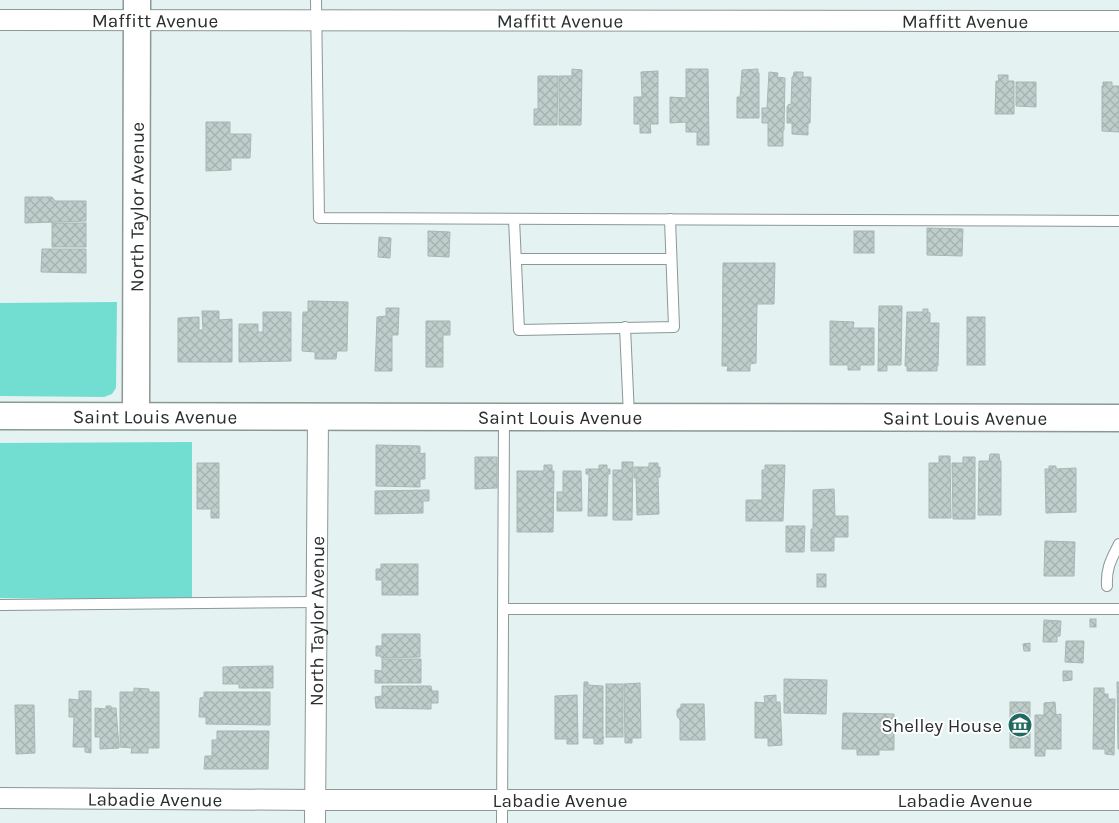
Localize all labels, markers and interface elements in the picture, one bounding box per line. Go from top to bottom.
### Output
street label: Maffitt Avenue [92,10,218,32]
street label: Maffitt Avenue [497,10,623,33]
street label: Maffitt Avenue [902,11,1028,33]
street label: North Taylor Avenue [126,122,149,292]
street label: Saint Louis Avenue [73,406,237,428]
street label: Saint Louis Avenue [478,407,642,429]
street label: Saint Louis Avenue [883,408,1047,430]
street label: North Taylor Avenue [306,536,329,706]
museum icon: Shelley House [1007,712,1033,738]
place label: Shelley House [881,715,1002,737]
street label: Labadie Avenue [87,789,223,811]
street label: Labadie Avenue [493,790,627,812]
street label: Labadie Avenue [898,790,1032,812]

